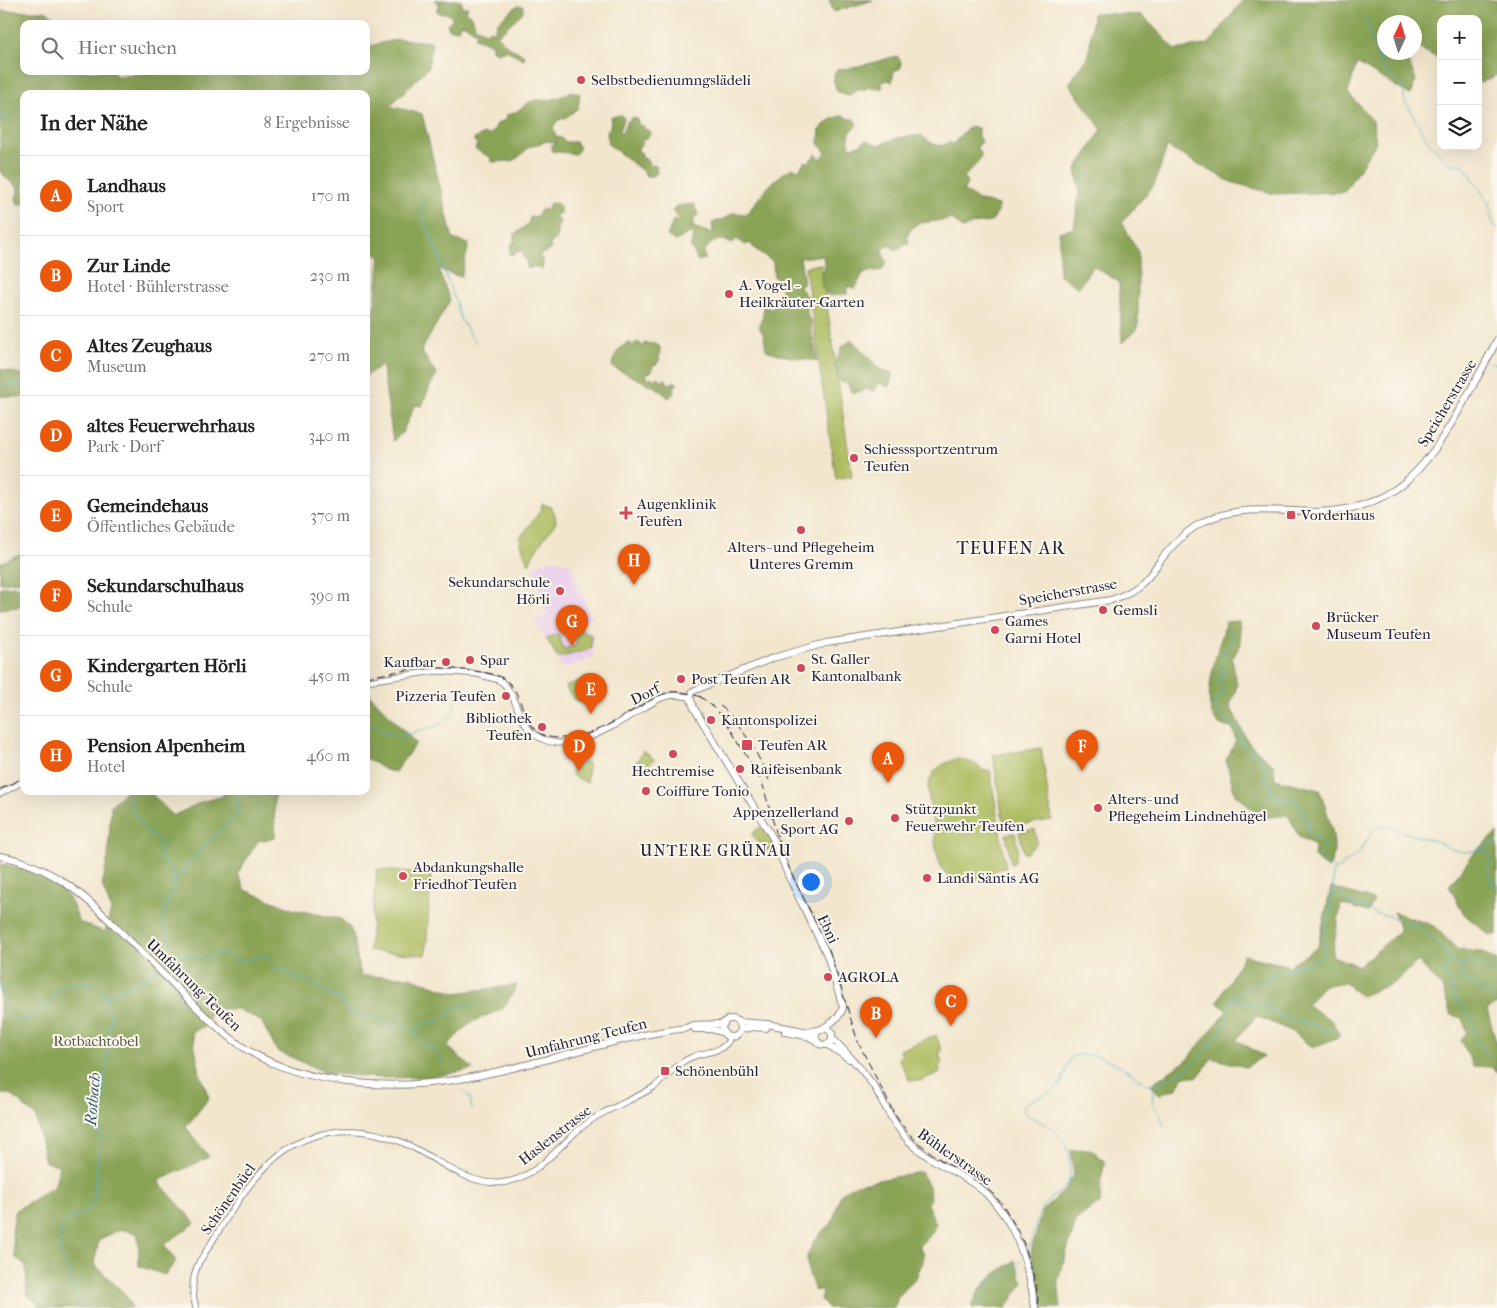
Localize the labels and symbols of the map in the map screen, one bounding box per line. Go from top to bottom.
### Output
north arrow [1377,15,1422,60]
place label: Selbstbedienumngslädeli [591,71,752,89]
marker: Selbstbedienumngslädeli [575,74,587,86]
place label: A. Vogel - Heilkräuter-Garten [738,276,865,311]
marker: A. Vogel - Heilkräuter-Garten [723,288,735,300]
street label: Speicherstrasse [1414,355,1481,450]
place label: Schiesssportzentrum Teufen [864,440,998,475]
marker: Schiesssportzentrum Teufen [848,452,860,464]
place label: Augenklinik Teufen [636,495,717,530]
marker: Augenklinik Teufen [619,506,633,520]
place label: Vorderhaus [1300,506,1375,524]
marker: Vorderhaus [1285,509,1297,521]
marker: Alters- und Pflegeheim Unteres Gremm [795,524,807,536]
place label: Alters- und Pflegeheim Unteres Gremm [726,538,875,573]
district label: TEUFEN AR [957,538,1065,559]
pin: H [618,544,650,585]
place label: Sekundarschule Hörli [448,573,551,608]
street label: Speicherstrasse [1018,574,1119,609]
marker: Sekundarschule Hörli [554,585,566,597]
place label: Gemsli [1113,601,1158,619]
marker: Gemsli [1097,604,1109,616]
pin: G [556,605,588,646]
place label: Brücker Museum Teufen [1326,608,1431,643]
place label: Games Garni Hotel [1005,612,1081,647]
marker: Brücker Museum Teufen [1310,620,1322,632]
marker: Games Garni Hotel [989,624,1001,636]
place label: St. Galler Kantonalbank [811,650,902,685]
place label: Spar [480,651,510,669]
place label: Kaufbar [383,653,437,671]
marker: Spar [464,654,476,666]
marker: Kaufbar [440,656,452,668]
marker: St. Galler Kantonalbank [795,662,807,674]
place label: Post Teufen AR [691,670,792,688]
pin: E [575,673,607,714]
marker: Post Teufen AR [675,673,687,685]
street label: Dorf [627,678,665,709]
place label: Pizzeria Teufen [395,687,496,705]
marker: Pizzeria Teufen [500,690,512,702]
place label: Bibliothek Teufen [465,709,532,744]
place label: Kantonspolizei [721,711,818,729]
marker: Kantonspolizei [705,714,717,726]
marker: Bibliothek Teufen [536,721,548,733]
pin: D [563,730,595,771]
pin: F [1066,730,1098,771]
place label: Teufen AR [758,736,829,754]
marker: Teufen AR [740,738,754,752]
pin: A [872,742,904,783]
marker: Hechtremise [667,748,679,760]
place label: Raifeisenbank [750,760,842,778]
place label: Hechtremise [632,762,715,780]
marker: Raifeisenbank [734,763,746,775]
place label: Coiffure Tonio [656,782,750,800]
marker: Coiffure Tonio [640,785,652,797]
place label: Alters- und Pflegeheim Lindnehügel [1107,790,1267,825]
place label: Stützpunkt Feuerwehr Teufen [905,800,1025,835]
marker: Alters- und Pflegeheim Lindnehügel [1092,802,1104,814]
place label: Appenzellerland Sport AG [732,803,840,838]
marker: Stützpunkt Feuerwehr Teufen [889,812,901,824]
marker: Appenzellerland Sport AG [843,815,855,827]
district label: UNTERE GRÜNAU [640,841,792,860]
place label: Abdankungshalle Friedhof Teufen [412,858,524,893]
your location [798,869,824,895]
place label: Landi Säntis AG [937,869,1040,887]
marker: Abdankungshalle Friedhof Teufen [397,870,409,882]
marker: Landi Säntis AG [921,872,933,884]
street label: Ebni [813,912,843,947]
street label: Umfahrung Teufen [143,935,245,1035]
place label: AGROLA [837,968,899,986]
marker: AGROLA [822,971,834,983]
pin: C [935,985,967,1026]
pin: B [860,997,892,1038]
street label: Umfahrung Teufen [523,1014,649,1062]
park label: Rotbachtobel [53,1032,139,1050]
place label: Schönenbühl [675,1062,759,1080]
marker: Schönenbühl [659,1065,671,1077]
water label: Rotbach [81,1072,104,1127]
street label: Haslenstrasse [515,1101,595,1169]
street label: Bühlerstrasse [914,1125,996,1190]
street label: Schönenbüel [197,1160,259,1238]

